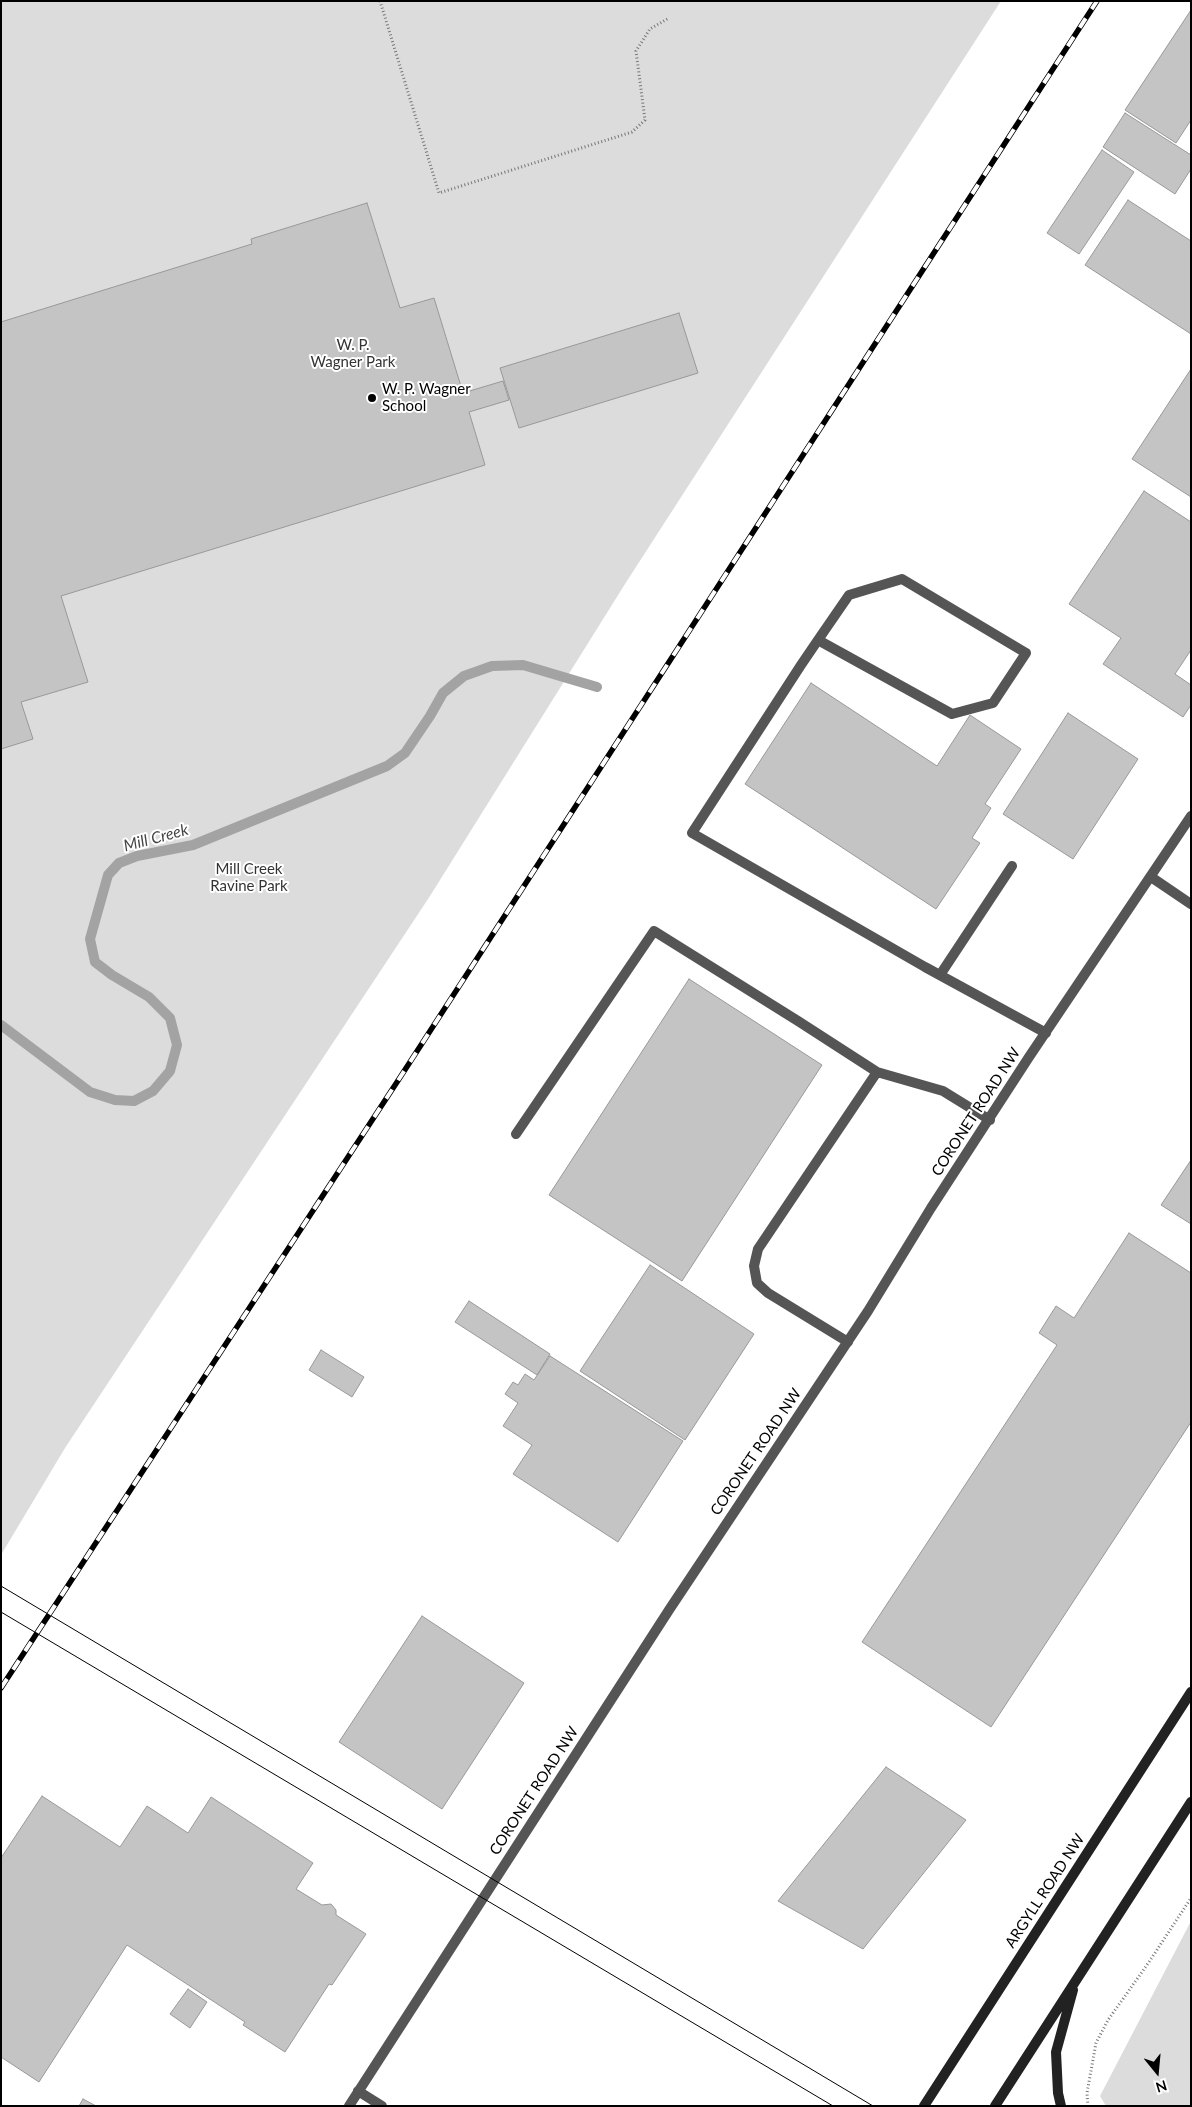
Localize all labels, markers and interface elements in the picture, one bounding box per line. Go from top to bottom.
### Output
park label: W. P. Wagner Park [311,336,395,371]
place label: W. P. Wagner School [382,380,471,415]
marker: W. P. Wagner School [366,392,378,404]
water label: Mill Creek [122,820,190,856]
park label: Mill Creek Ravine Park [210,860,288,895]
street label: CORONET ROAD NW [928,1044,1024,1180]
street label: CORONET ROAD NW [707,1385,805,1519]
street label: CORONET ROAD NW [486,1723,582,1859]
street label: ARGYLL ROAD NW [1001,1831,1089,1951]
north arrow [1132,2047,1182,2097]
text: N [1154,2077,1169,2097]

